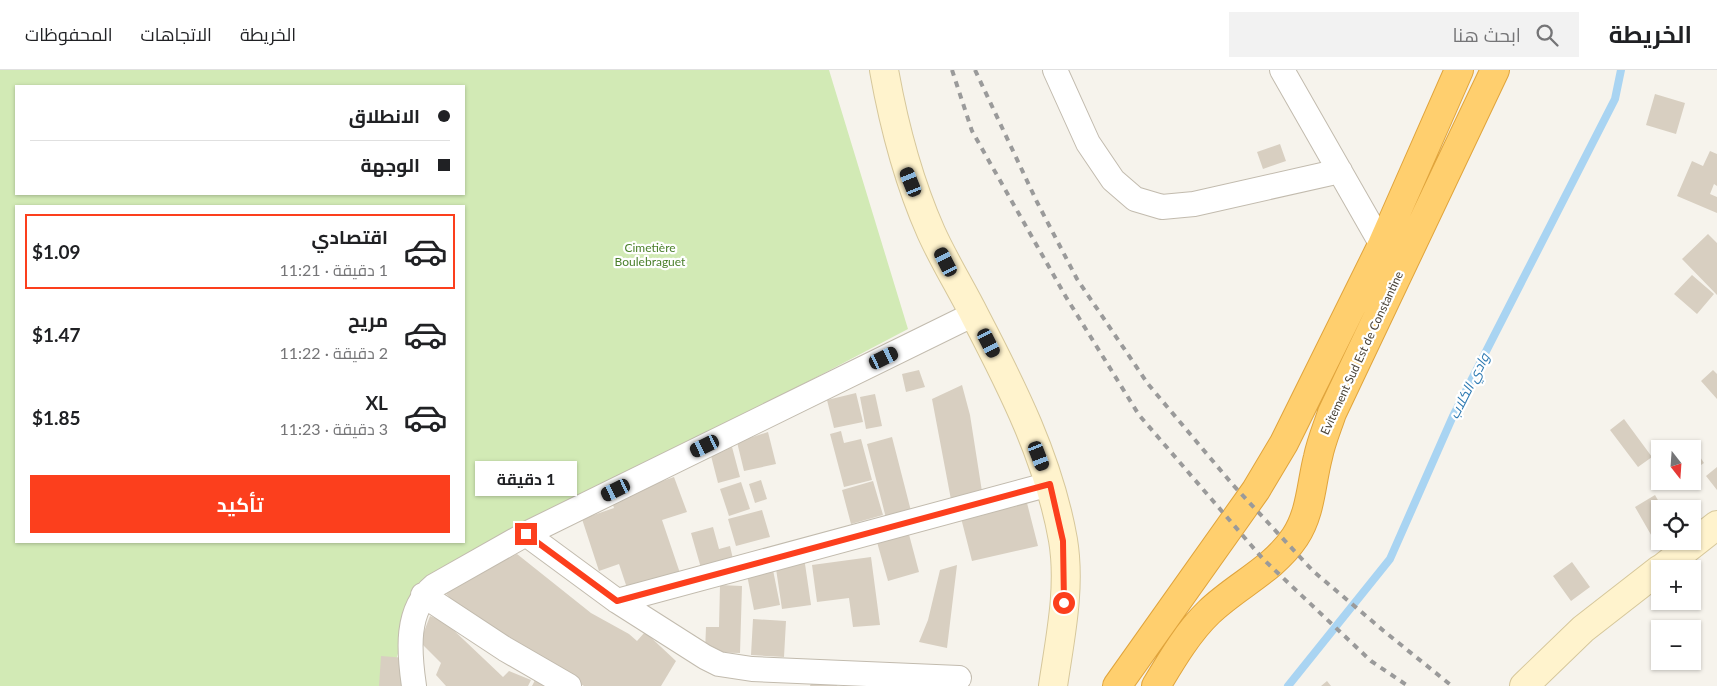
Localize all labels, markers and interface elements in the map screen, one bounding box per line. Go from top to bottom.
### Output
search box [1229,12,1579,57]
text: الخريطة [1609,19,1692,48]
icon: search [1533,21,1561,49]
text: المحفوظات [25,23,113,45]
text: الاتجاهات [141,23,212,45]
text: الخريطة [240,23,296,45]
text: ابحث هنا [1452,23,1521,46]
text: الانطلاق [349,104,420,127]
text: الوجهة [360,153,420,176]
car [898,165,923,199]
text: اقتصادي [312,225,388,248]
icon: car [403,229,448,274]
text: $1.09 [32,240,81,263]
park label: Cimetière Boulebraguet [615,240,686,269]
car [932,245,959,279]
text: 1 دقيقة · 11:21 [280,260,388,279]
street label: Evitement Sud Est de Constantine [1317,269,1406,437]
text: مريح [348,308,388,331]
icon: car [403,312,448,357]
text: $1.47 [32,323,81,346]
car [975,326,1002,360]
text: 2 دقيقة · 11:22 [280,343,388,362]
car [867,345,900,371]
water label: وادي الكلاب [1445,349,1496,423]
text: XL [365,391,388,414]
icon: car [403,395,448,440]
text: $1.85 [32,406,81,429]
text: 3 دقيقة · 11:23 [280,419,388,438]
car [688,433,721,459]
car [1026,439,1051,473]
north arrow [1651,440,1701,490]
map controls [1651,440,1701,670]
callout: 1 دقيقة [475,462,577,496]
text: 1 دقيقة [497,469,555,488]
button: تأكيد [30,475,450,533]
car [599,477,632,503]
button: locate [1651,500,1701,550]
route end [515,523,537,545]
button: + [1651,560,1701,610]
route start [1053,592,1075,614]
button: − [1651,620,1701,670]

